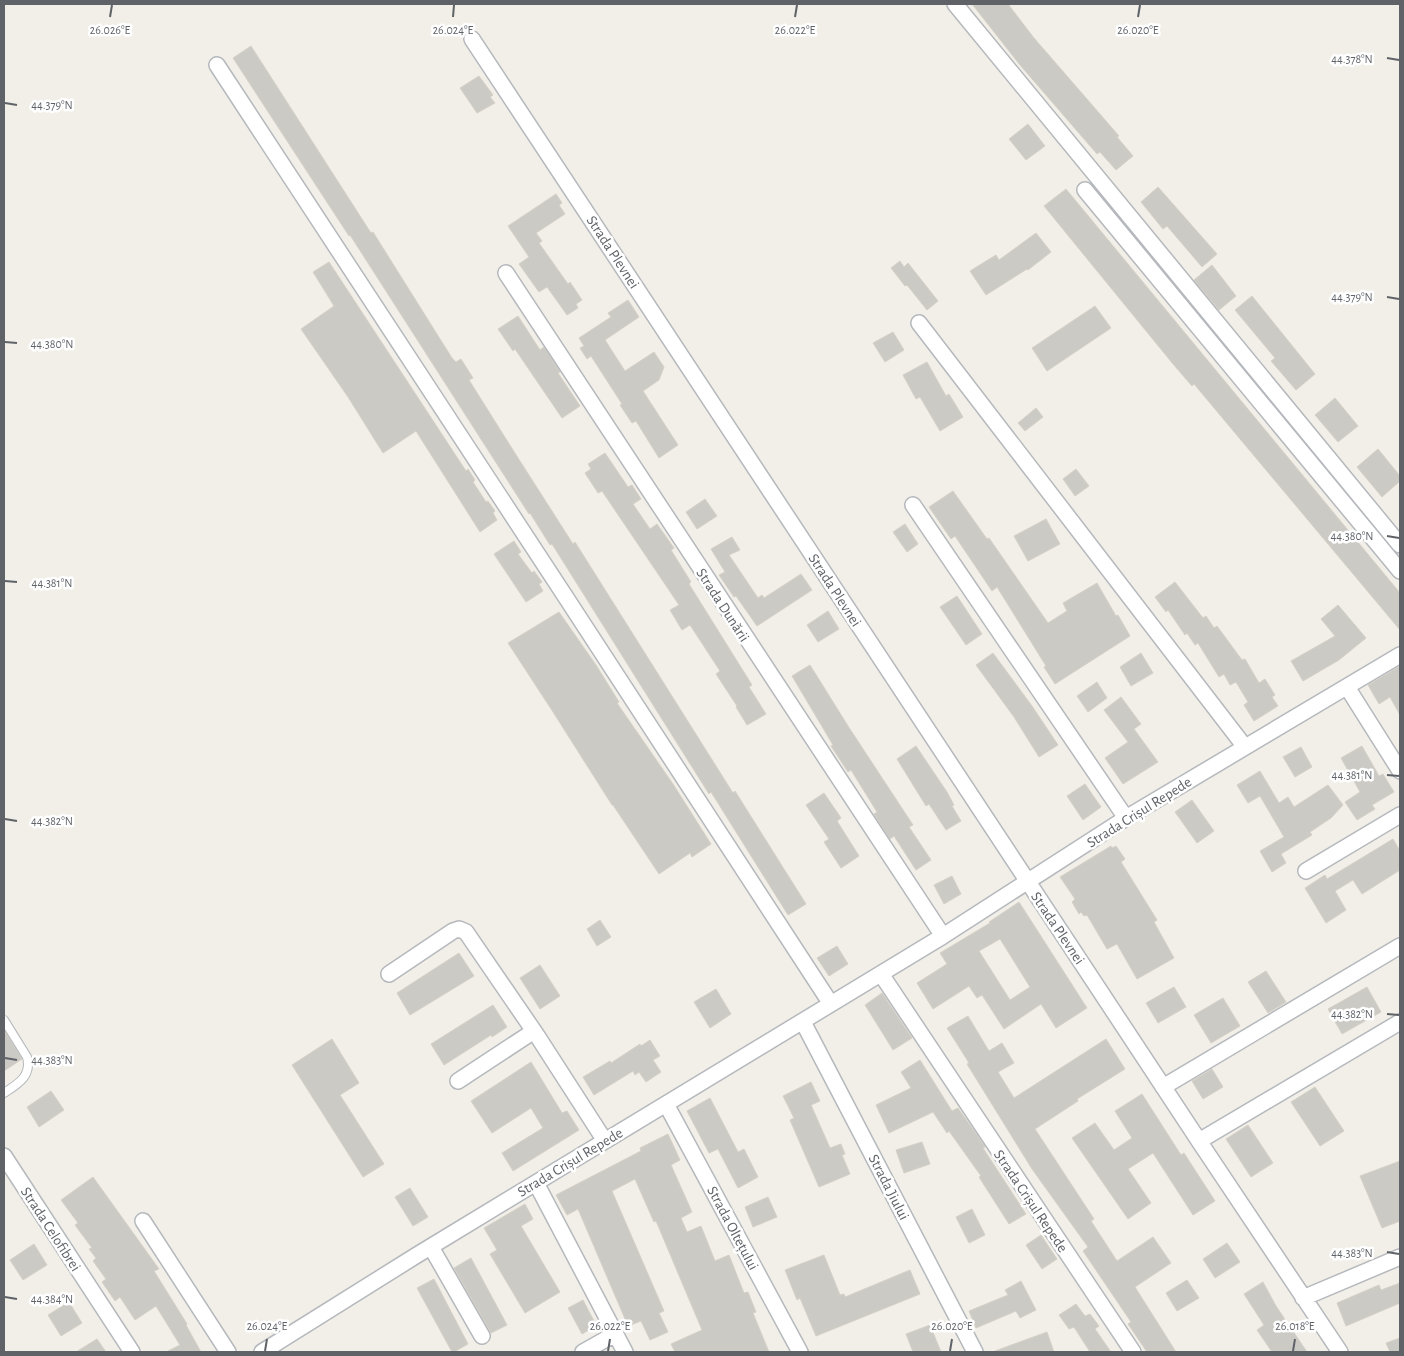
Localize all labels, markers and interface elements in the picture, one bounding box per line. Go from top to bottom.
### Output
text: 26.026°E [90,24,131,36]
text: 26.024°E [433,24,474,36]
text: 26.022°E [775,24,815,36]
text: 26.020°E [1117,24,1159,36]
text: 44.378°N [1331,53,1373,65]
text: 44.379°N [31,99,73,111]
street label: Strada Plevnei [583,213,642,291]
text: 44.379°N [1331,291,1373,303]
text: 44.380°N [31,338,73,350]
text: 44.380°N [1331,530,1373,542]
street label: Strada Plevnei [805,551,864,629]
street label: Strada Dunării [693,566,752,645]
text: 44.381°N [32,577,72,589]
text: 44.381°N [1332,769,1372,781]
street label: Strada Crișul Repede [1084,774,1195,851]
text: 44.382°N [31,815,73,827]
street label: Strada Plevnei [1028,889,1087,967]
text: 44.382°N [1331,1008,1373,1020]
text: 44.383°N [31,1054,73,1066]
street label: Strada Crișul Repede [515,1125,626,1201]
street label: Strada Crișul Repede [990,1147,1070,1256]
street label: Strada Jiului [866,1152,911,1223]
street label: Strada Celofibrei [18,1184,83,1274]
street label: Strada Oltețului [703,1184,761,1273]
text: 44.383°N [1331,1247,1373,1259]
text: 44.384°N [31,1293,73,1305]
text: 26.024°E [247,1320,288,1332]
text: 26.022°E [590,1320,630,1332]
text: 26.020°E [931,1320,973,1332]
text: 26.018°E [1275,1320,1315,1332]

